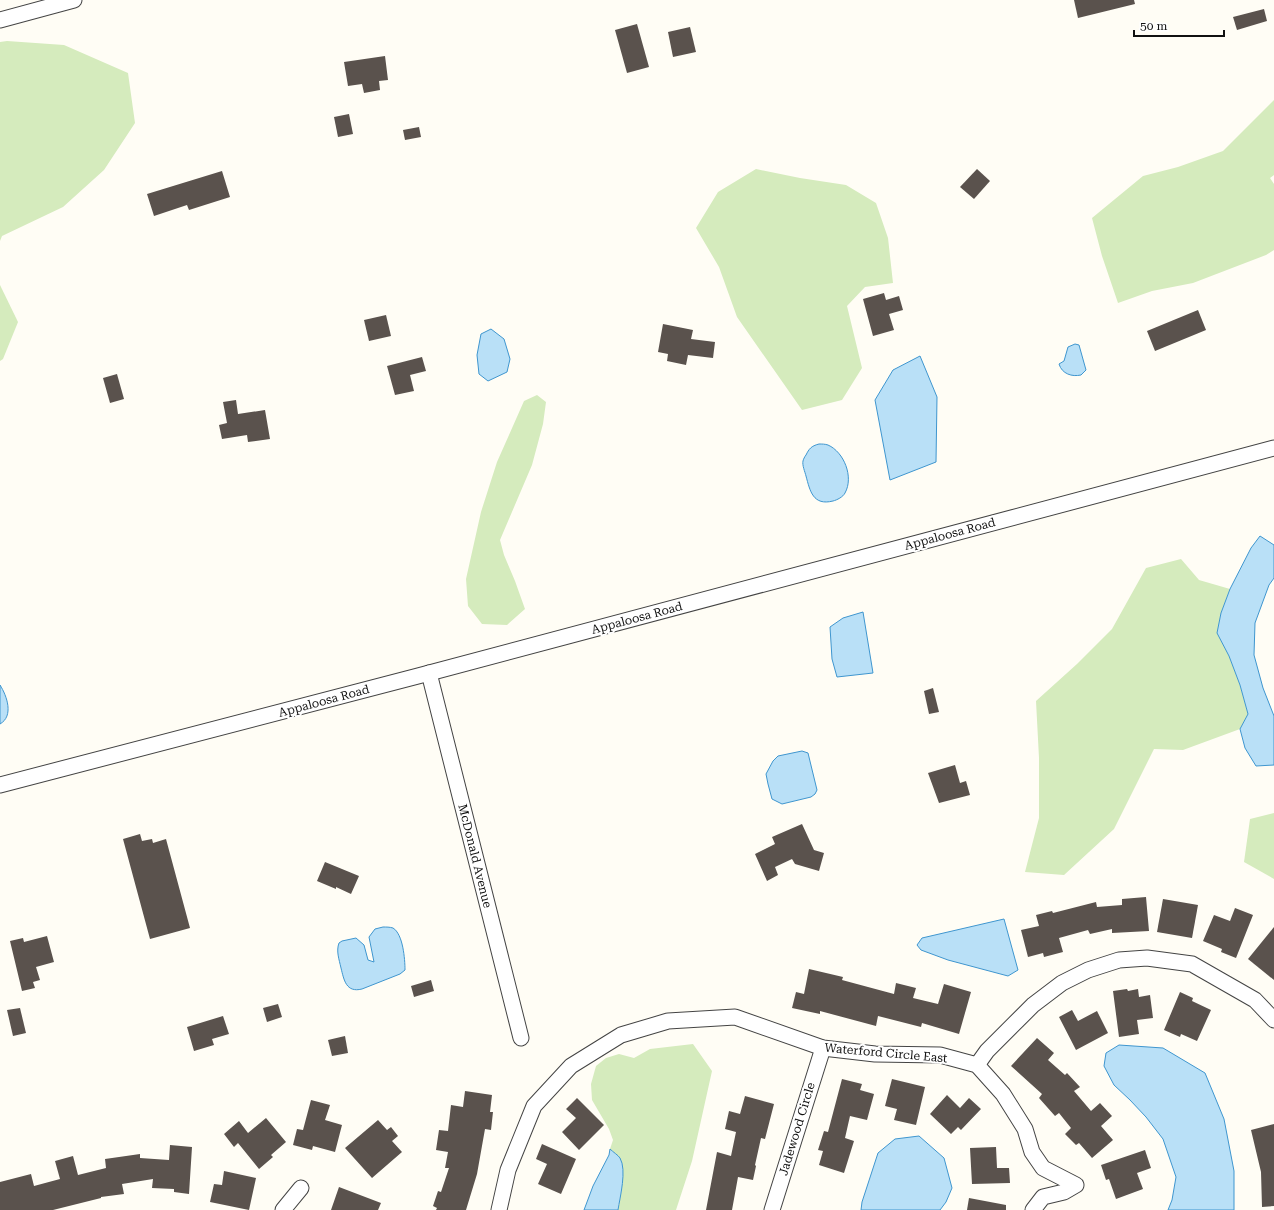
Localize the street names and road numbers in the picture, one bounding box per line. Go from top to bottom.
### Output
street label: Appaloosa Road [903,515,997,553]
street label: Appaloosa Road [590,599,684,637]
street label: Appaloosa Road [277,682,371,720]
street label: McDonald Avenue [455,803,495,910]
street label: Waterford Circle East [824,1041,949,1065]
street label: Jadewood Circle [776,1080,818,1177]

